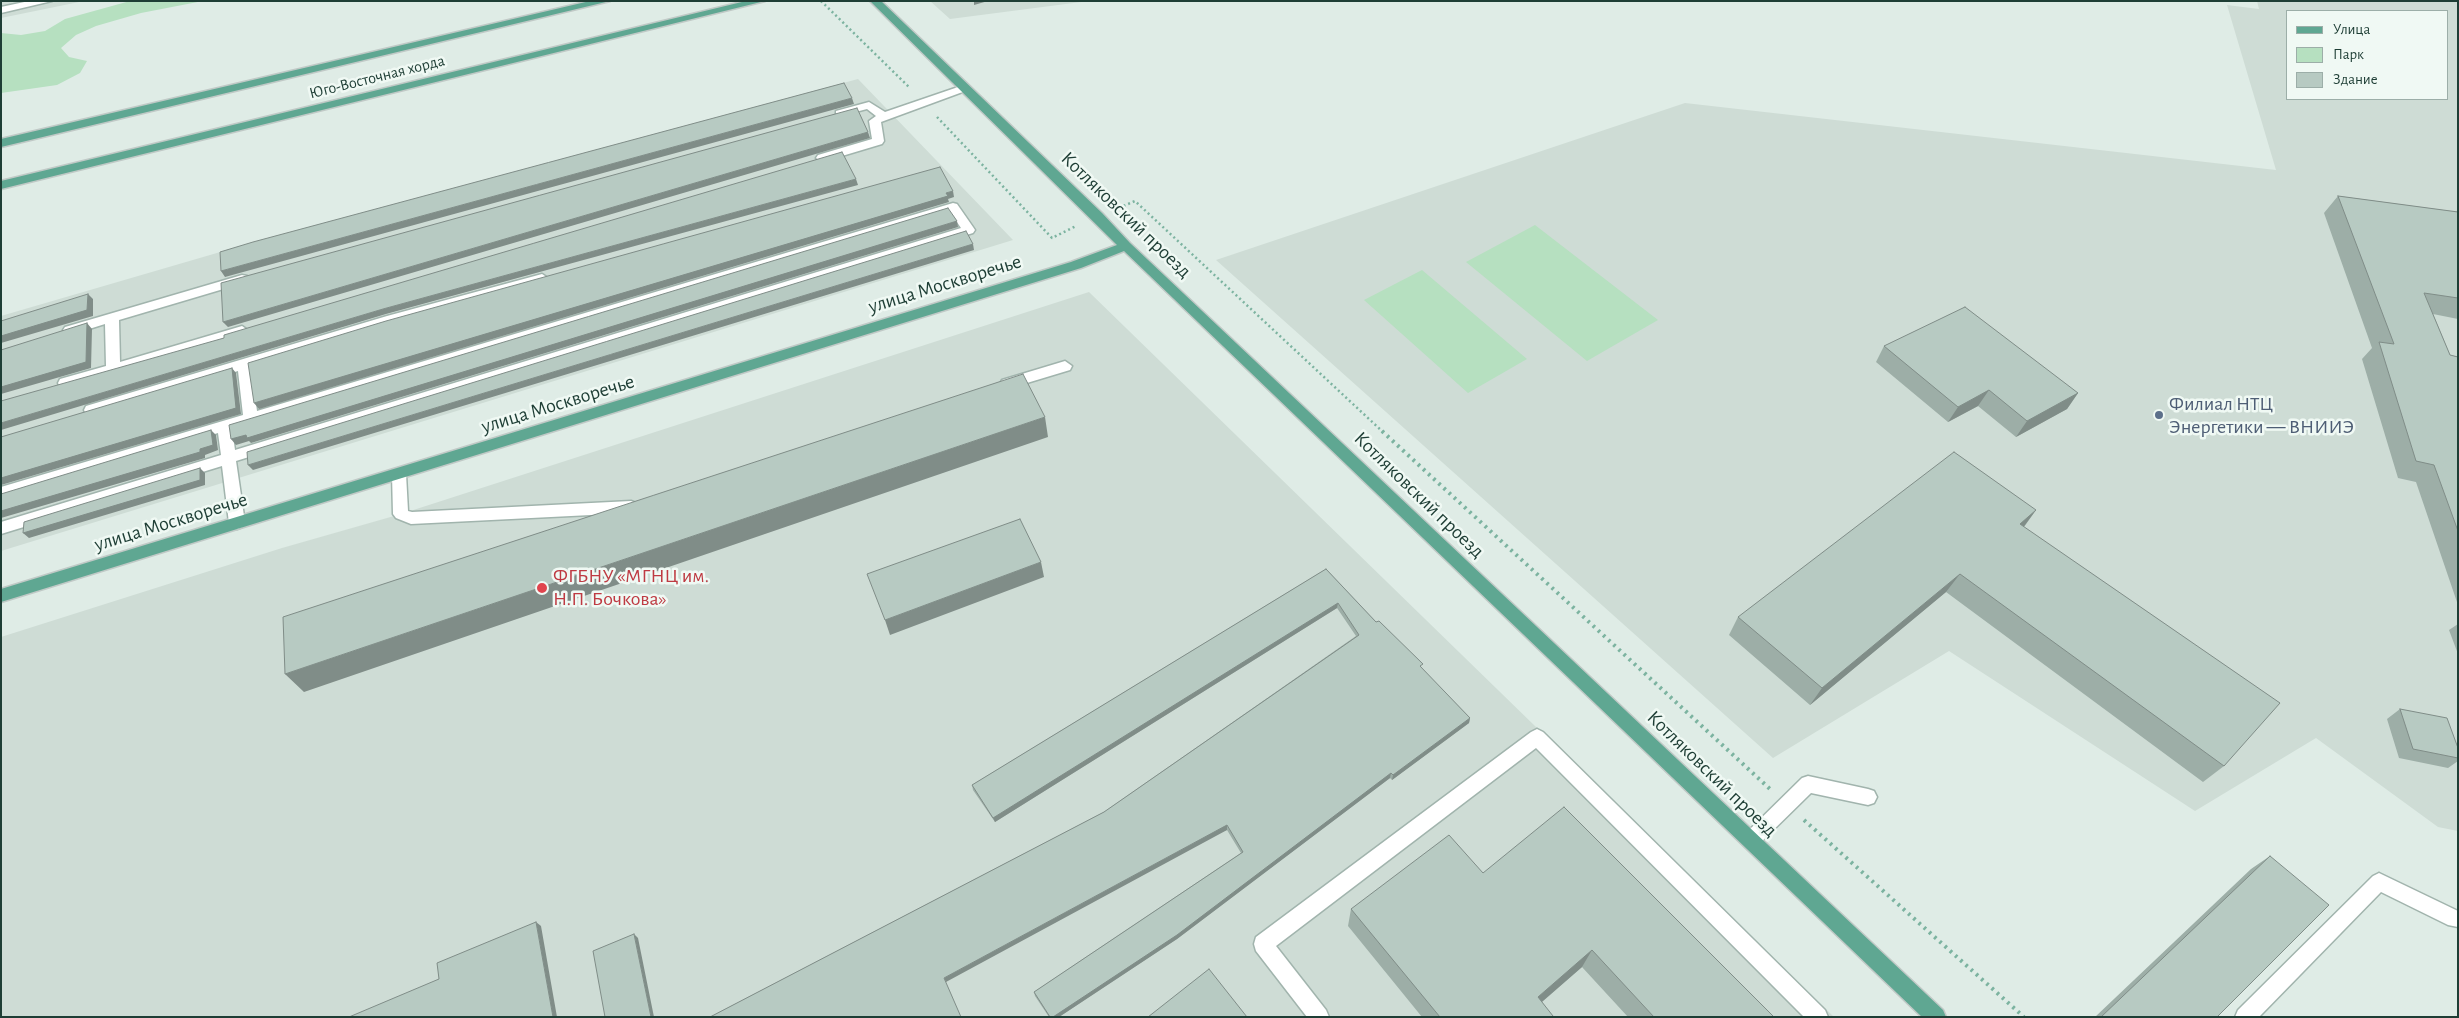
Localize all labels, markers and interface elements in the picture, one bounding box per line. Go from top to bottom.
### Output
legend [2286,10,2449,100]
text: Улица [2333,22,2370,37]
text: Парк [2333,47,2364,62]
street label: Юго-Восточная хорда [307,51,447,103]
text: Здание [2333,72,2378,87]
street label: Котляковский проезд [1056,147,1196,283]
street label: улица Москворечье [866,249,1024,319]
street label: улица Москворечье [479,369,637,439]
place label: Филиал НТЦ Энергетики — ВНИИЭ [2169,392,2354,439]
marker: Филиал НТЦ Энергетики — ВНИИЭ [2153,409,2165,421]
street label: Котляковский проезд [1349,427,1489,563]
street label: улица Москворечье [92,487,250,557]
place label: ФГБНУ «МГНЦ им. Н.П. Бочкова» [553,564,709,611]
marker: ФГБНУ «МГНЦ им. Н.П. Бочкова» [535,581,549,595]
street label: Котляковский проезд [1642,706,1782,842]

